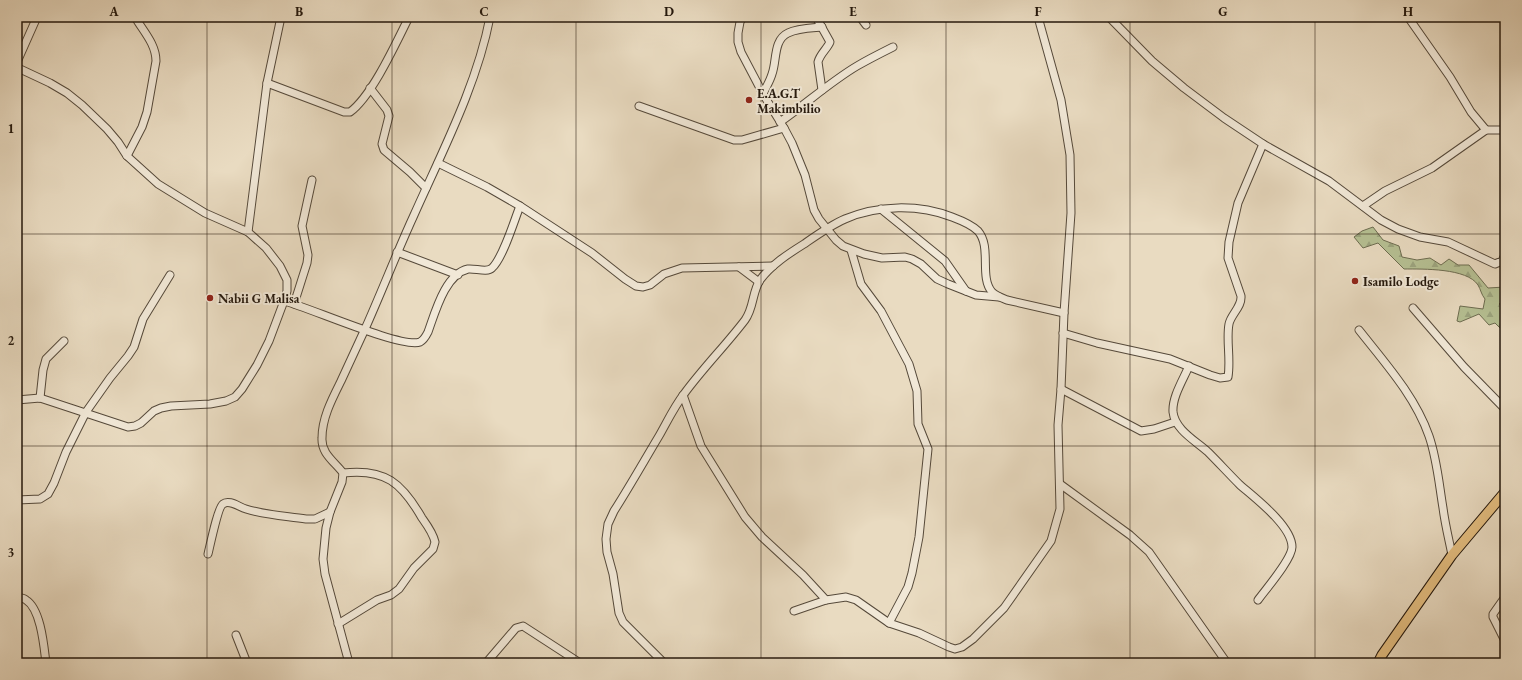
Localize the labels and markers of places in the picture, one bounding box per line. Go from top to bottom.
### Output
place label: E.A.G.T Makimbilio [757,85,821,117]
marker: E.A.G.T Makimbilio [744,95,754,105]
place label: Isamilo Lodge [1363,273,1439,290]
marker: Isamilo Lodge [1350,276,1360,286]
place label: Nabii G Malisa [218,290,300,307]
marker: Nabii G Malisa [205,293,215,303]

